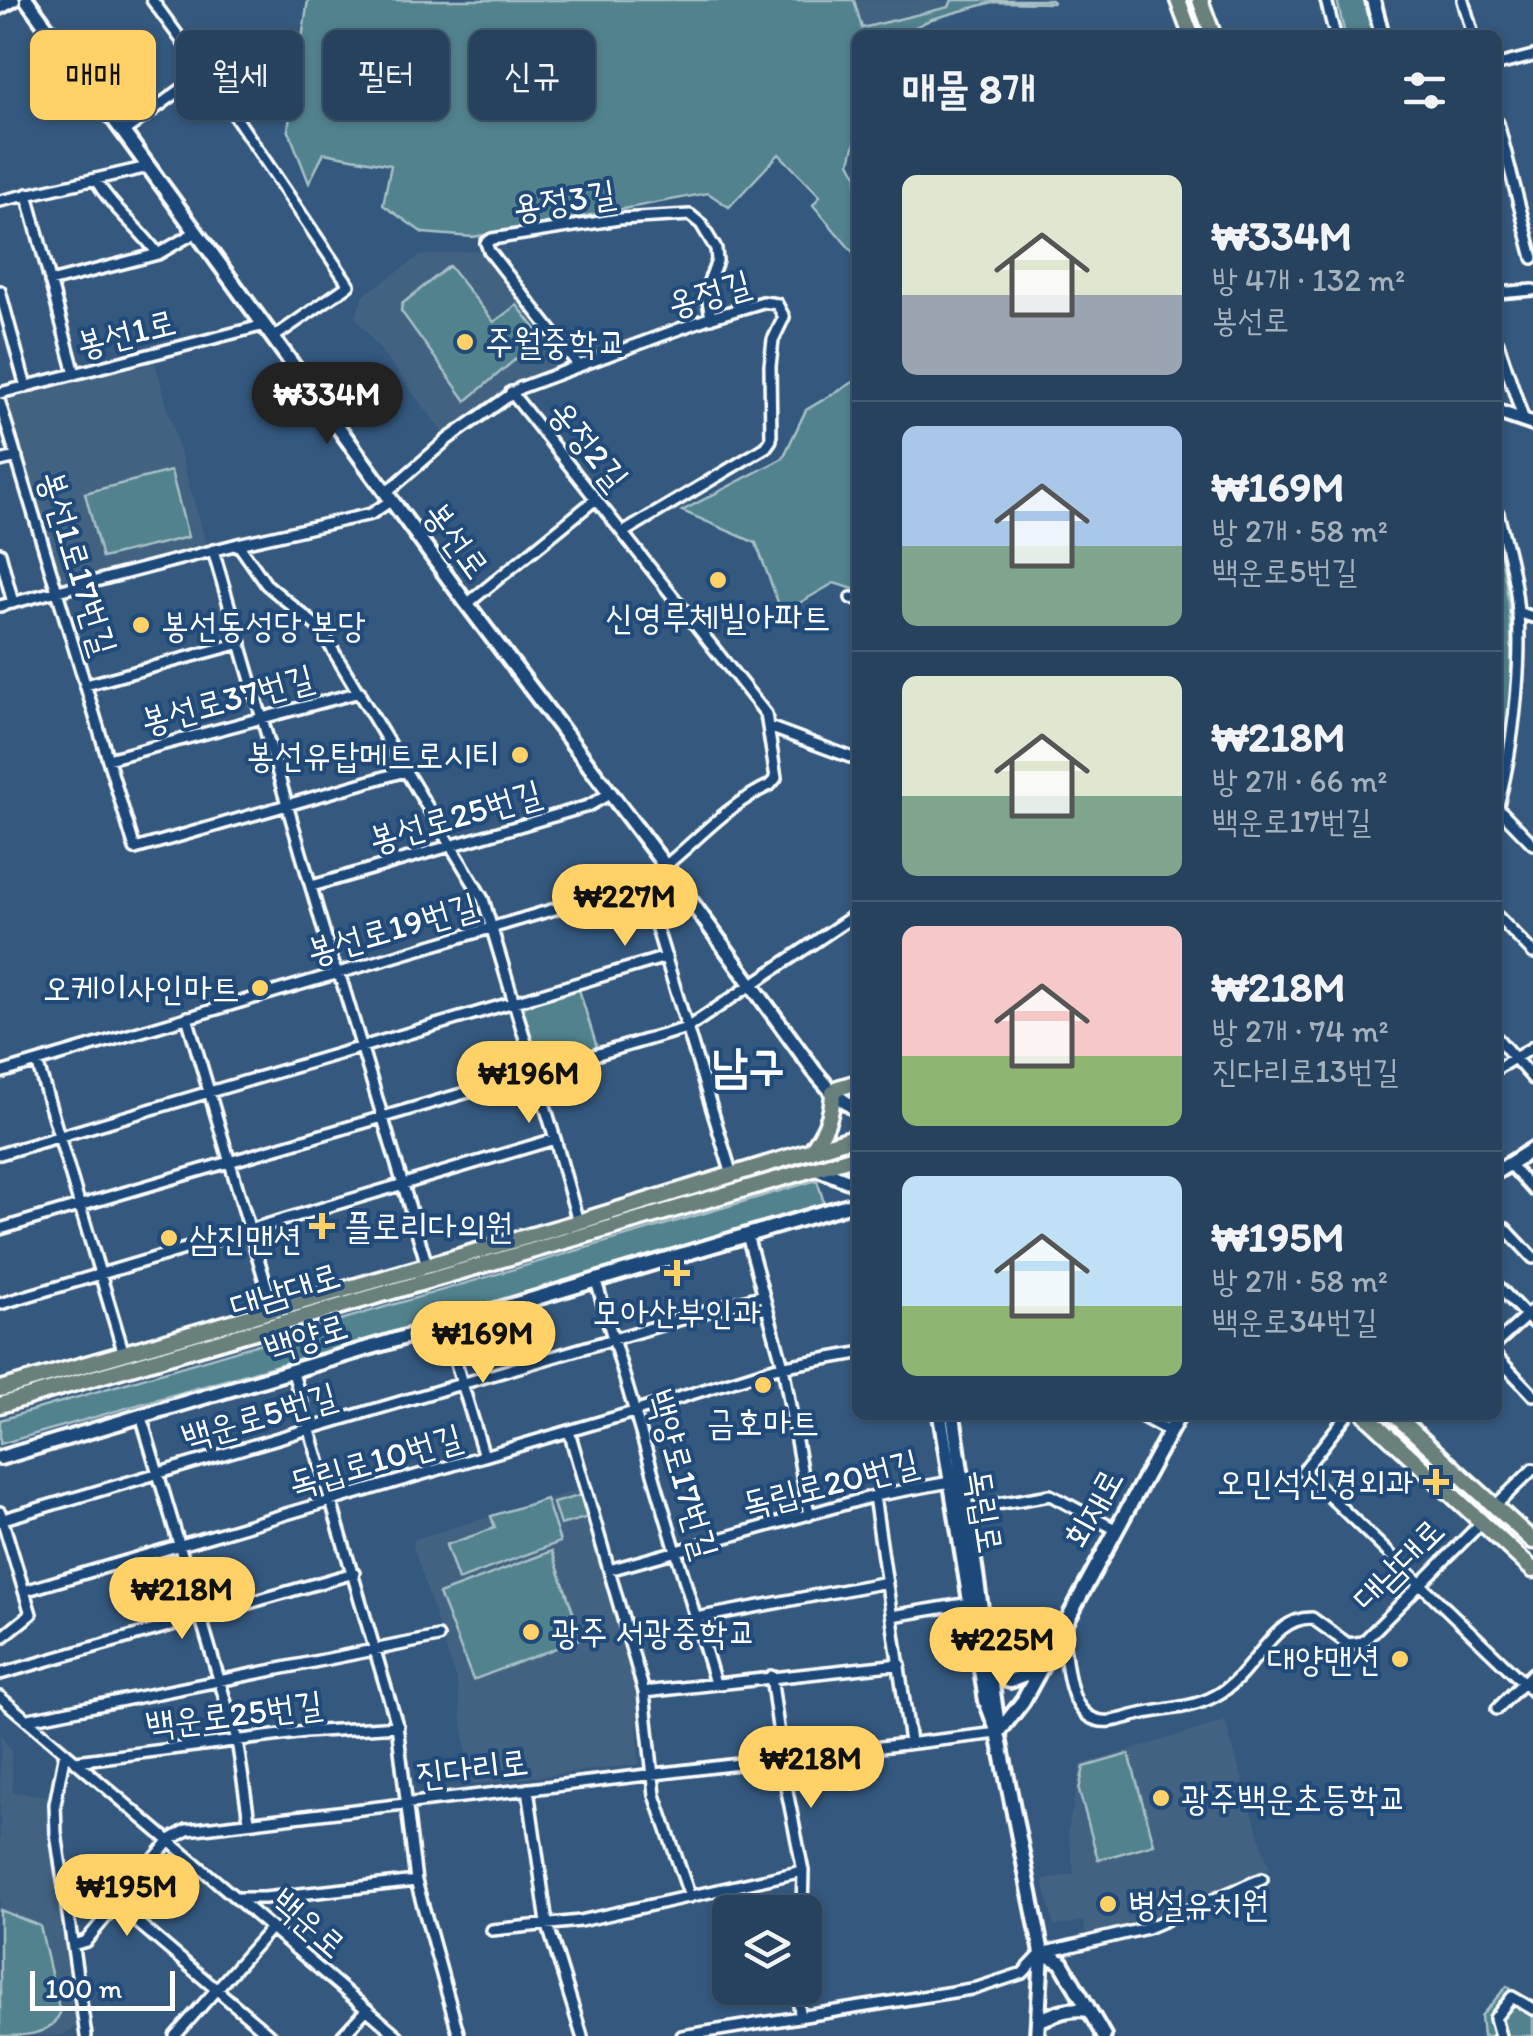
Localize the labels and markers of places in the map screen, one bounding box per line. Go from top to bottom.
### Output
place label: 주월중학교 [485,321,626,363]
marker: 주월중학교 [454,331,476,353]
pin: ₩334M [257,362,397,447]
marker: 신영루체빌아파트 [707,569,729,591]
place label: 신영루체빌아파트 [605,596,831,638]
place label: 봉선동성당 본당 [161,604,366,646]
marker: 봉선동성당 본당 [130,614,152,636]
place label: 봉선유탑메트로시티 [247,734,500,776]
marker: 봉선유탑메트로시티 [509,744,531,766]
pin: ₩227M [555,864,695,949]
place label: 오케이사인마트 [43,967,240,1009]
marker: 오케이사인마트 [249,977,271,999]
pin: ₩196M [459,1041,599,1126]
place label: 플로리다의원 [344,1205,513,1247]
marker: 플로리다의원 [309,1213,335,1239]
place label: 삼진맨션 [189,1217,302,1259]
marker: 삼진맨션 [158,1227,180,1249]
marker: 모아산부인과 [664,1260,690,1286]
place label: 모아산부인과 [593,1291,761,1333]
pin: ₩169M [413,1301,553,1386]
marker: 금호마트 [752,1374,774,1396]
place label: 금호마트 [707,1401,819,1443]
place label: 오민석신경외과 [1217,1461,1414,1503]
marker: 오민석신경외과 [1423,1469,1449,1495]
pin: ₩218M [112,1557,252,1642]
pin: ₩225M [933,1607,1073,1692]
place label: 광주 서광중학교 [551,1611,756,1653]
marker: 광주 서광중학교 [520,1621,542,1643]
place label: 대양맨션 [1267,1638,1380,1680]
marker: 대양맨션 [1389,1648,1411,1670]
pin: ₩218M [741,1726,881,1811]
place label: 광주백운초등학교 [1181,1777,1406,1819]
marker: 광주백운초등학교 [1150,1787,1172,1809]
pin: ₩195M [57,1854,197,1939]
place label: 병설유치원 [1128,1883,1269,1925]
marker: 병설유치원 [1097,1893,1119,1915]

